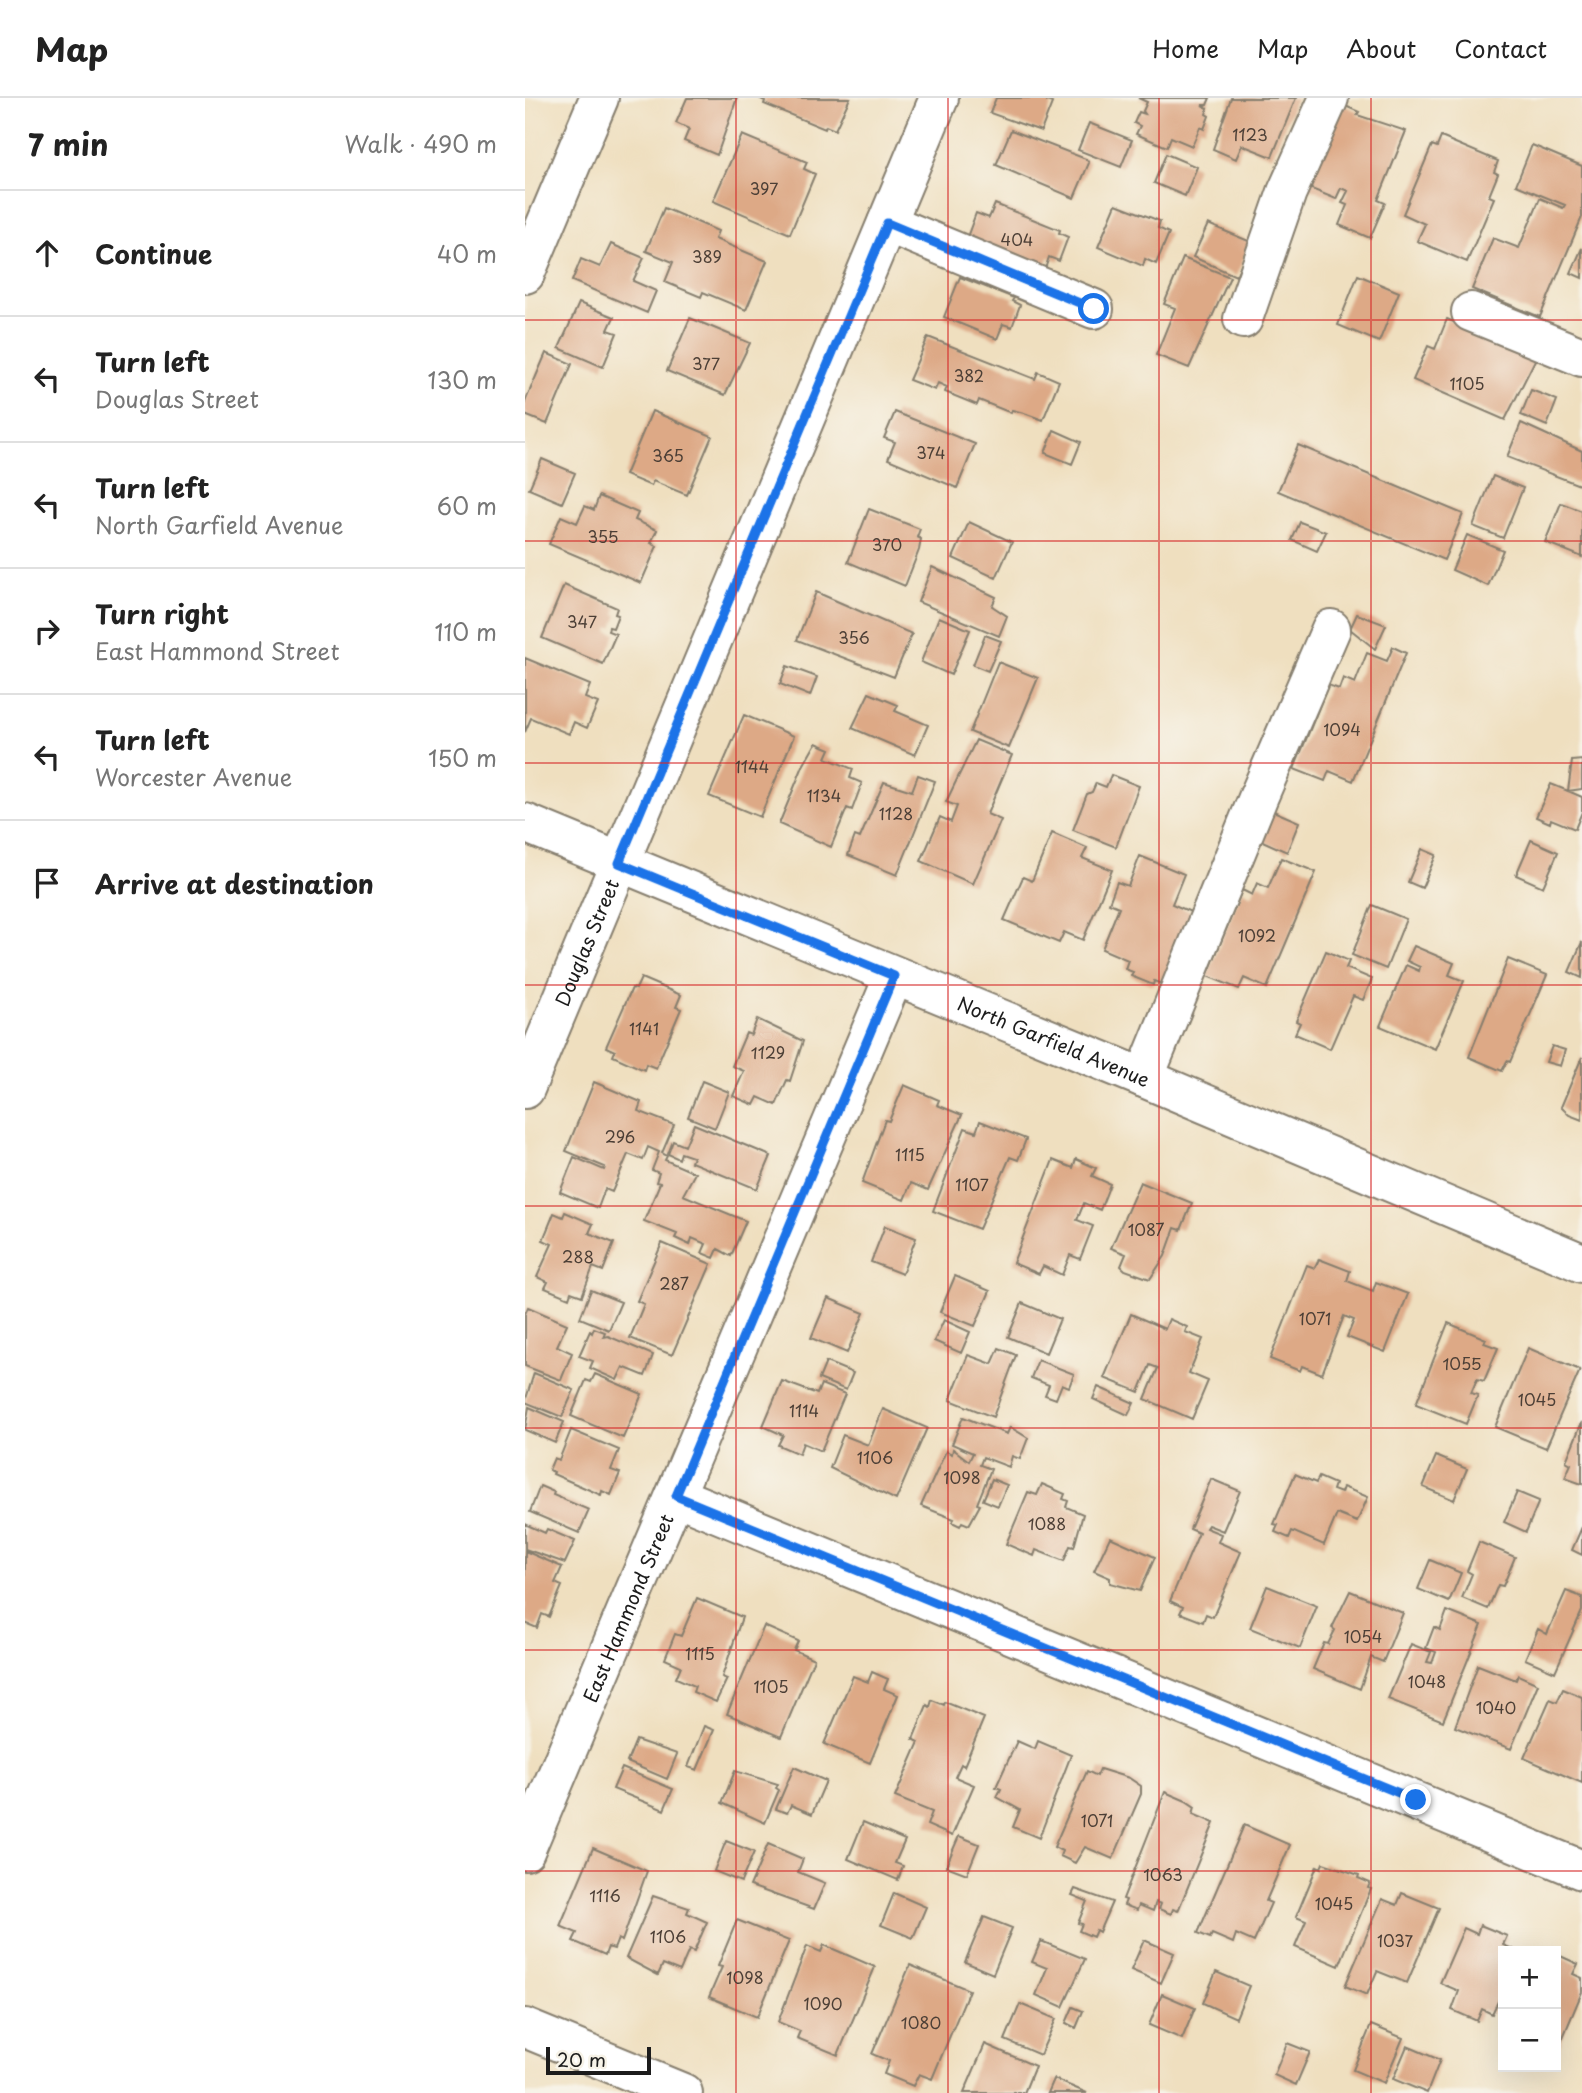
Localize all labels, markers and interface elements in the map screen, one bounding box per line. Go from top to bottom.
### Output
text: Map [35,23,108,73]
text: Home [1152,30,1219,66]
text: Map [1257,30,1308,66]
text: About [1346,30,1416,66]
text: Contact [1454,30,1547,66]
text: 7 min [28,121,109,166]
house number: 1123 [1232,122,1268,146]
text: Walk · 490 m [345,126,497,161]
house number: 397 [750,176,778,200]
house number: 404 [1001,227,1033,251]
icon: ahead [28,234,66,272]
text: Continue [95,234,212,273]
text: 40 m [437,236,497,271]
house number: 389 [692,244,722,268]
route start [1078,293,1109,324]
text: Turn left [95,342,210,381]
house number: 377 [692,351,720,375]
icon: left [28,360,66,398]
text: 130 m [427,362,497,397]
house number: 382 [954,363,984,387]
house number: 1105 [1449,371,1485,395]
text: Douglas Street [95,381,259,416]
house number: 374 [916,440,946,464]
house number: 365 [652,443,684,467]
text: Turn left [95,468,210,507]
icon: left [28,486,66,524]
text: 60 m [437,488,497,523]
text: North Garfield Avenue [95,507,344,542]
house number: 355 [588,524,618,548]
house number: 370 [872,532,902,556]
text: Turn right [95,594,229,633]
house number: 347 [567,609,597,633]
icon: right [28,612,66,650]
text: 110 m [435,614,497,649]
house number: 356 [838,625,870,649]
text: East Hammond Street [95,633,339,668]
house number: 1094 [1323,717,1361,741]
text: Turn left [95,720,210,759]
icon: left [28,738,66,776]
text: 150 m [428,740,497,775]
house number: 1144 [735,754,769,778]
text: Worcester Avenue [95,759,292,794]
house number: 1134 [807,783,841,807]
house number: 1128 [879,801,913,825]
icon: arrive [28,864,66,902]
text: Arrive at destination [95,864,374,903]
street label: Douglas Street [547,874,625,1010]
house number: 1092 [1238,923,1276,947]
street label: North Garfield Avenue [954,989,1154,1093]
house number: 1141 [629,1016,659,1040]
house number: 1129 [751,1040,785,1064]
house number: 296 [605,1124,635,1148]
house number: 1115 [895,1142,925,1166]
house number: 1107 [955,1172,989,1196]
house number: 1087 [1128,1217,1164,1241]
house number: 288 [562,1244,594,1268]
house number: 287 [659,1271,689,1295]
house number: 1071 [1299,1306,1331,1330]
house number: 1055 [1442,1351,1482,1375]
house number: 1045 [1518,1387,1556,1411]
house number: 1114 [789,1398,819,1422]
house number: 1106 [857,1445,893,1469]
house number: 1098 [943,1465,981,1489]
street label: East Hammond Street [575,1509,680,1706]
house number: 1088 [1028,1511,1066,1535]
house number: 1054 [1344,1624,1382,1648]
house number: 1115 [685,1641,715,1665]
house number: 1048 [1408,1669,1446,1693]
house number: 1105 [753,1674,789,1698]
house number: 1040 [1476,1695,1516,1719]
route end [1400,1784,1431,1815]
house number: 1071 [1081,1808,1113,1832]
house number: 1063 [1143,1862,1183,1886]
house number: 1116 [589,1883,621,1907]
house number: 1045 [1315,1891,1353,1915]
house number: 1106 [650,1924,686,1948]
house number: 1037 [1377,1928,1414,1952]
map controls [1498,1946,1561,2072]
button: + [1498,1946,1561,2009]
house number: 1098 [726,1965,764,1989]
house number: 1090 [803,1991,843,2015]
button: − [1498,2009,1561,2072]
house number: 1080 [901,2010,941,2034]
scale bar [546,2044,651,2076]
text: 20 m [557,2045,606,2073]

